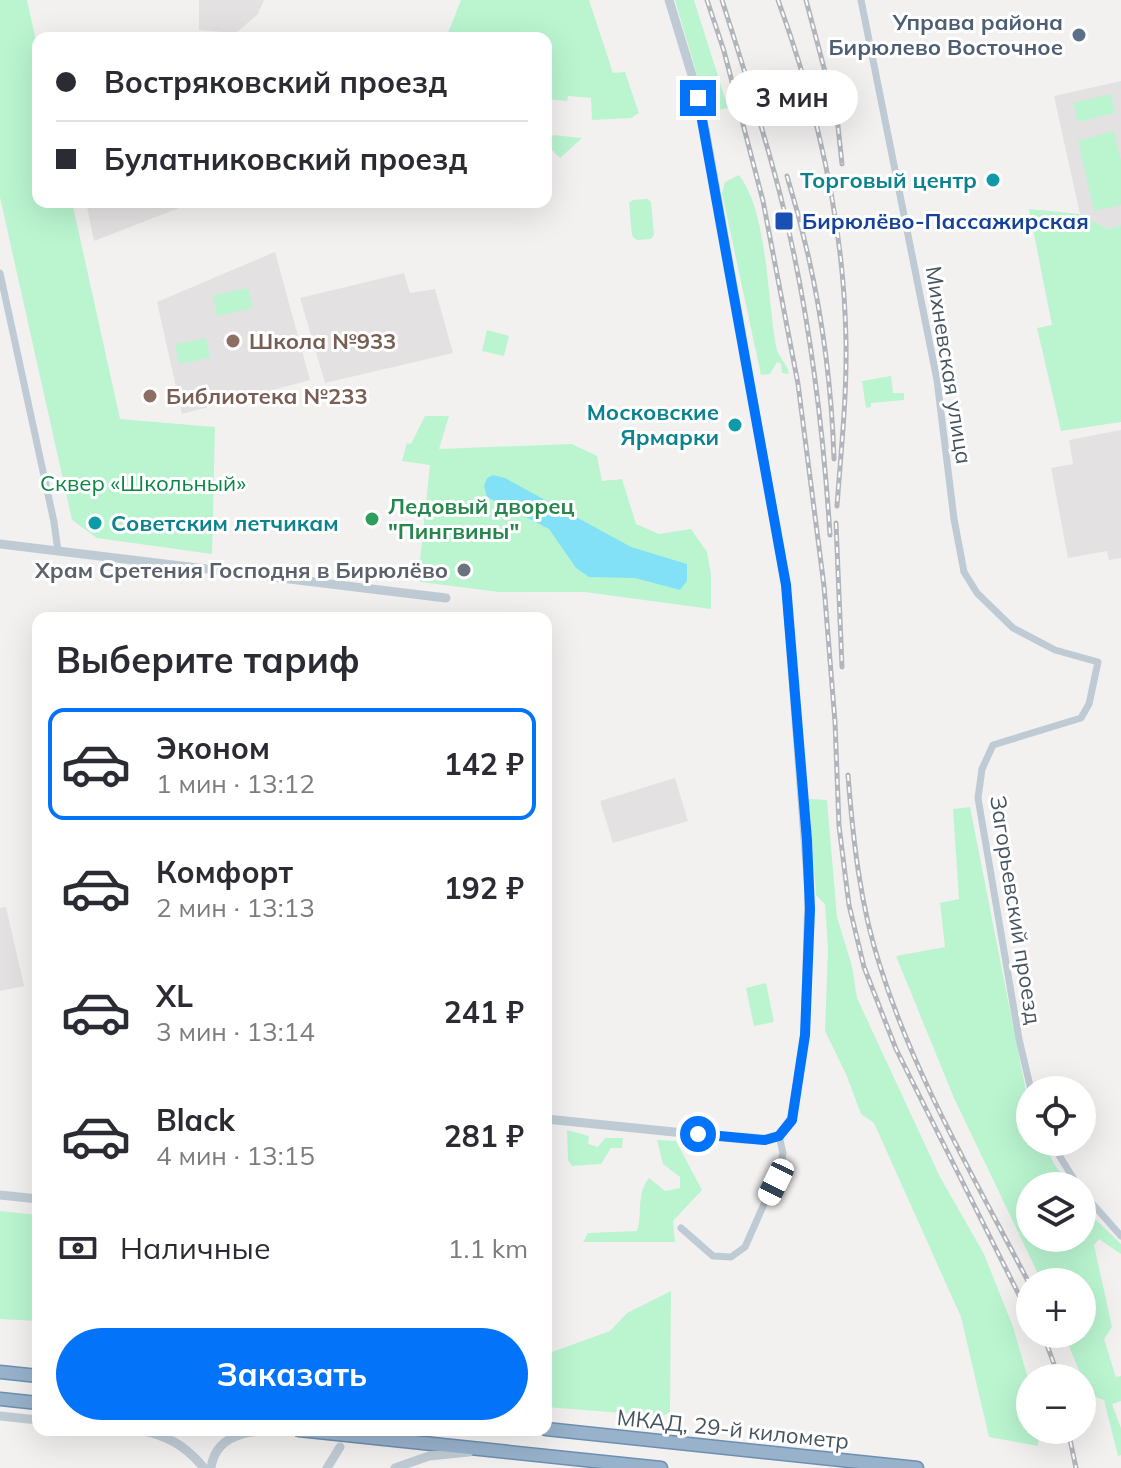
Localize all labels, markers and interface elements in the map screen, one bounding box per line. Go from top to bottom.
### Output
place label: Управа района Бирюлево Восточное [828,8,1063,61]
marker: Управа района Бирюлево Восточное [1070,26,1088,44]
text: Востряковский проезд [104,63,447,101]
callout: 3 мин [726,70,858,126]
route end [680,80,716,116]
text: 3 мин [756,81,828,114]
text: Булатниковский проезд [104,140,467,178]
place label: Торговый центр [800,166,977,194]
marker: Торговый центр [984,171,1002,189]
place label: Бирюлёво-Пассажирская [802,207,1089,235]
marker: Бирюлёво-Пассажирская [773,210,795,232]
street label: Михневская улица [920,264,978,466]
place label: Школа №933 [249,327,396,355]
marker: Школа №933 [224,332,242,350]
place label: Библиотека №233 [166,382,368,410]
marker: Библиотека №233 [141,387,159,405]
place label: Московские Ярмарки [587,398,719,451]
marker: Московские Ярмарки [726,416,744,434]
park label: Сквер «Школьный» [40,469,246,497]
place label: Ледовый дворец "Пингвины" [388,492,575,545]
place label: Cоветским летчикам [111,509,339,537]
marker: Ледовый дворец "Пингвины" [363,510,381,528]
marker: Cоветским летчикам [86,514,104,532]
place label: Храм Сретения Господня в Бирюлёво [34,556,448,584]
marker: Храм Сретения Господня в Бирюлёво [455,561,473,579]
text: Выберите тариф [56,637,360,682]
icon: car [60,728,132,800]
text: Эконом [156,729,270,767]
text: 142 ₽ [444,745,524,783]
text: 1 мин · 13:12 [156,767,315,800]
street label: Загорьевский проезд [984,794,1048,1026]
icon: car [60,852,132,924]
text: Комфорт [156,853,293,891]
text: 192 ₽ [444,869,524,907]
text: 2 мин · 13:13 [156,891,315,924]
icon: car [60,976,132,1048]
text: XL [156,977,193,1015]
text: 241 ₽ [444,993,524,1031]
text: 3 мин · 13:14 [156,1015,315,1048]
map controls [1016,1076,1096,1444]
button: locate [1016,1076,1096,1156]
icon: car [60,1100,132,1172]
text: Black [156,1101,235,1139]
route start [680,1116,716,1152]
text: 281 ₽ [444,1117,524,1155]
text: 4 мин · 13:15 [156,1139,315,1172]
car [755,1155,797,1209]
button: layers [1016,1172,1096,1252]
icon: cash [56,1226,100,1270]
text: Наличные [120,1229,271,1267]
text: 1.1 km [448,1232,528,1265]
button: + [1016,1268,1096,1348]
button: Заказать [56,1328,528,1420]
button: − [1016,1364,1096,1444]
street label: МКАД, 29-й километр [616,1403,850,1455]

